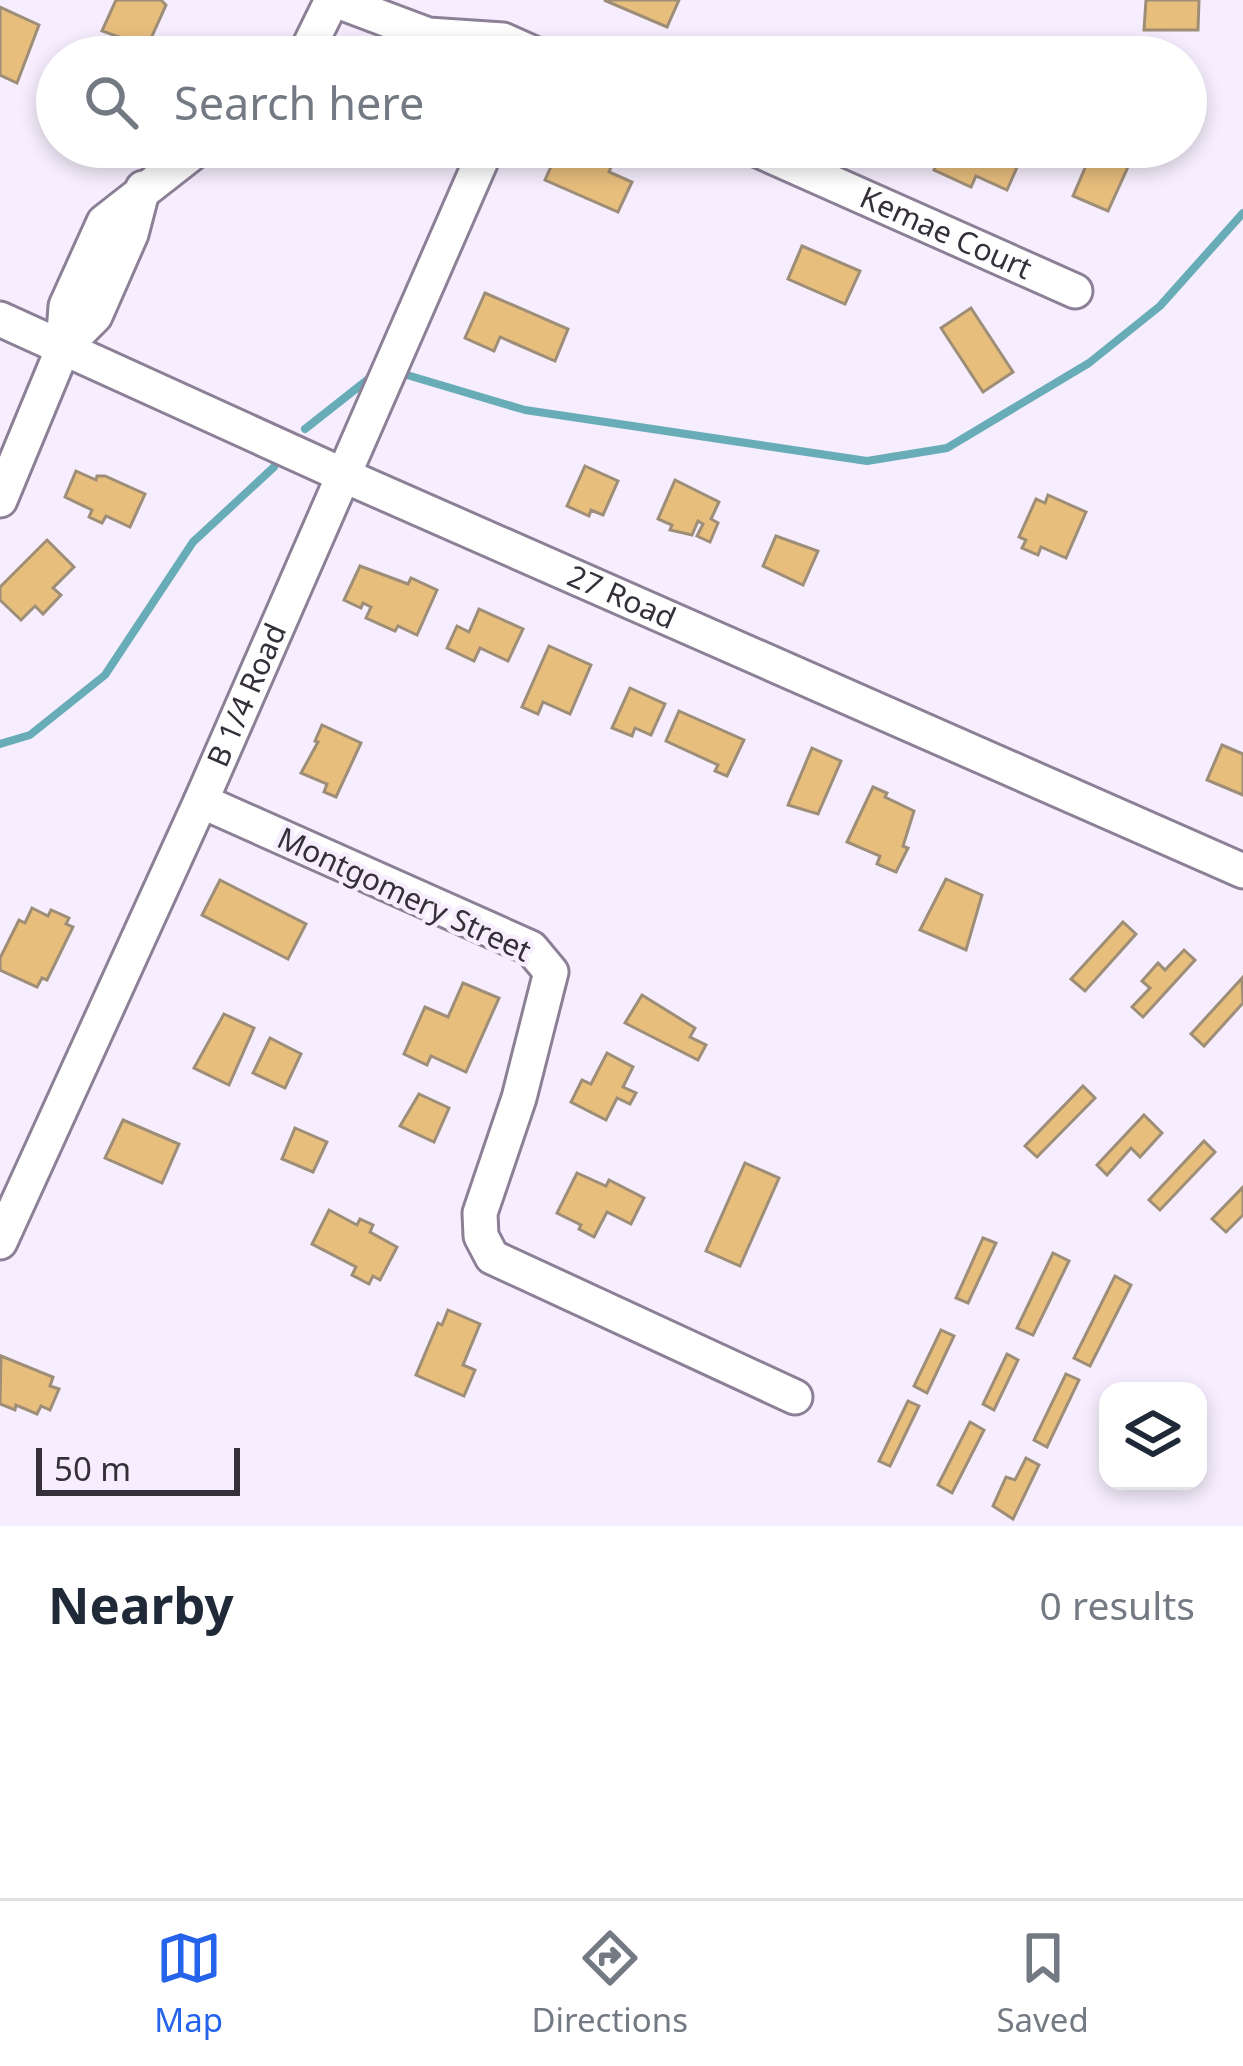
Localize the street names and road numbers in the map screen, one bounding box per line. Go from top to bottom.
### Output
street label: Kemae Court [854,176,1039,288]
street label: 27 Road [561,554,683,638]
street label: B 1/4 Road [196,617,295,773]
street label: Montgomery Street [271,817,538,971]

